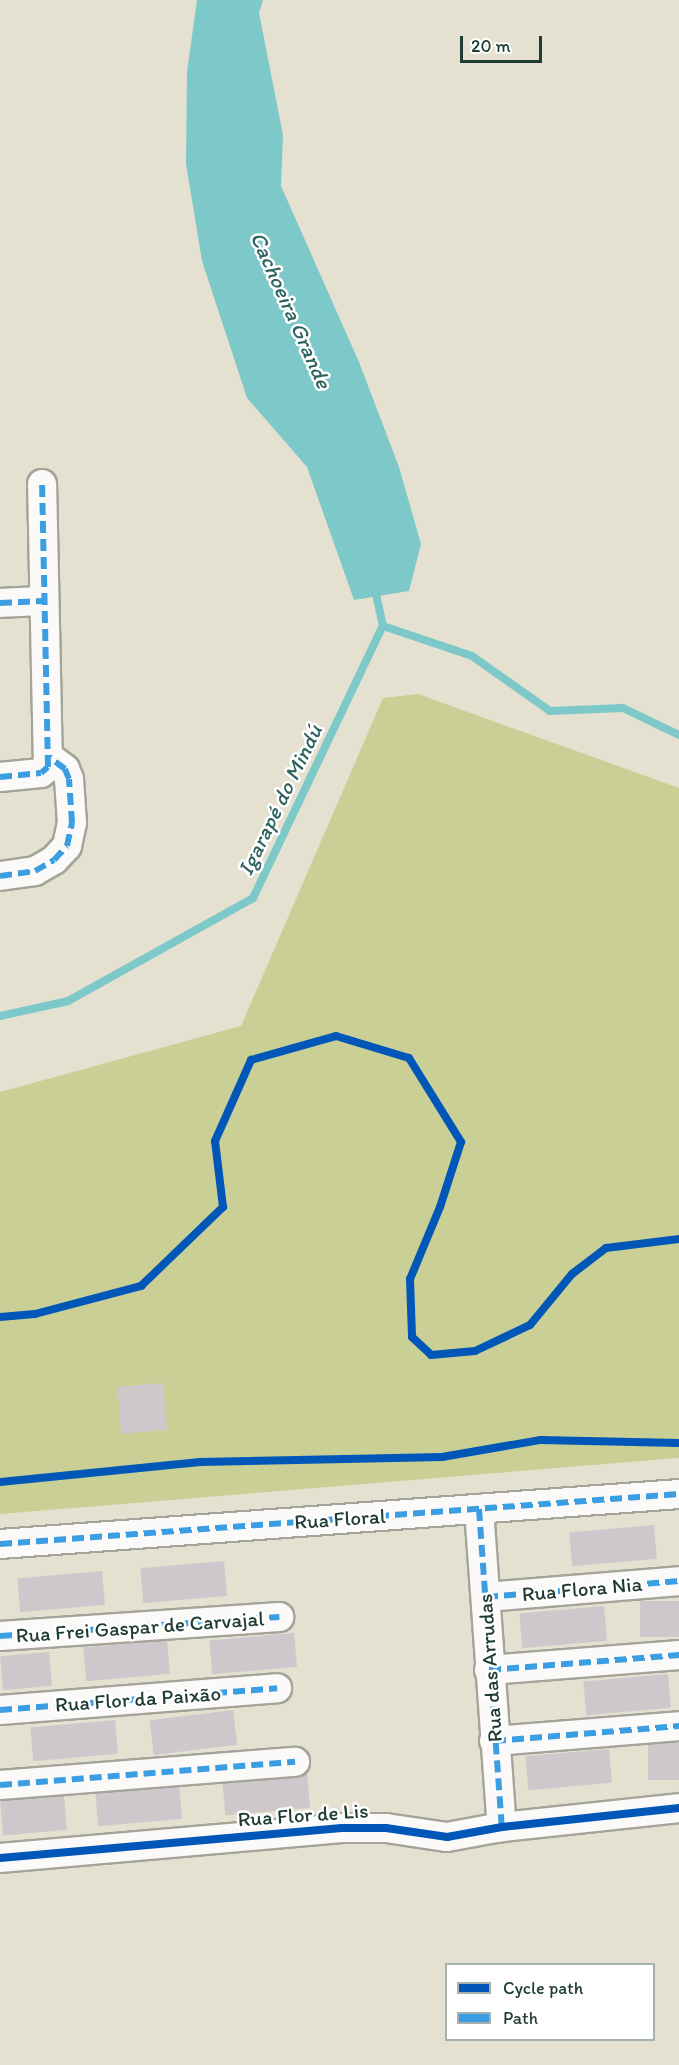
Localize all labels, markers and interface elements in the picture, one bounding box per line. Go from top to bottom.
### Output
scale bar [463,24,546,62]
text: 20 m [471,35,511,57]
water label: Cachoeira Grande [245,228,337,392]
water label: Igarapé do Mindú [232,720,328,880]
street label: Rua Floral [294,1503,386,1535]
street label: Rua Flora Nia [521,1571,643,1607]
street label: Rua das Arrudas [472,1593,508,1743]
street label: Rua Frei Gaspar de Carvajal [15,1606,265,1648]
street label: Rua Flor da Paixão [54,1681,222,1717]
street label: Rua Flor de Lis [237,1798,369,1832]
legend [445,1963,655,2041]
text: Cycle path [503,1977,583,1999]
text: Path [503,2007,538,2029]

